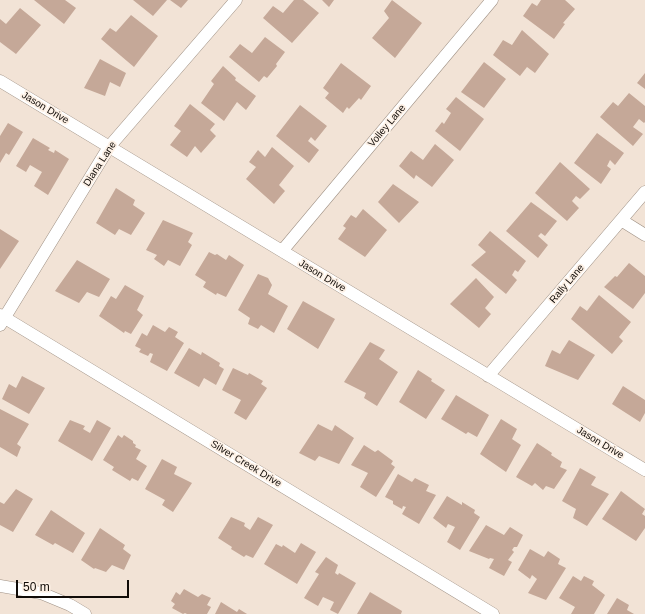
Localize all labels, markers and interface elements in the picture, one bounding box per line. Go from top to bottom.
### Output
street label: Jason Drive [19,89,71,127]
street label: Volley Lane [366,102,408,150]
street label: Diana Lane [81,139,119,189]
street label: Jason Drive [296,257,348,295]
street label: Rally Lane [547,262,587,306]
street label: Jason Drive [574,424,626,462]
street label: Silver Creek Drive [208,438,284,490]
scale bar [18,572,131,598]
text: 50 m [23,580,50,594]

